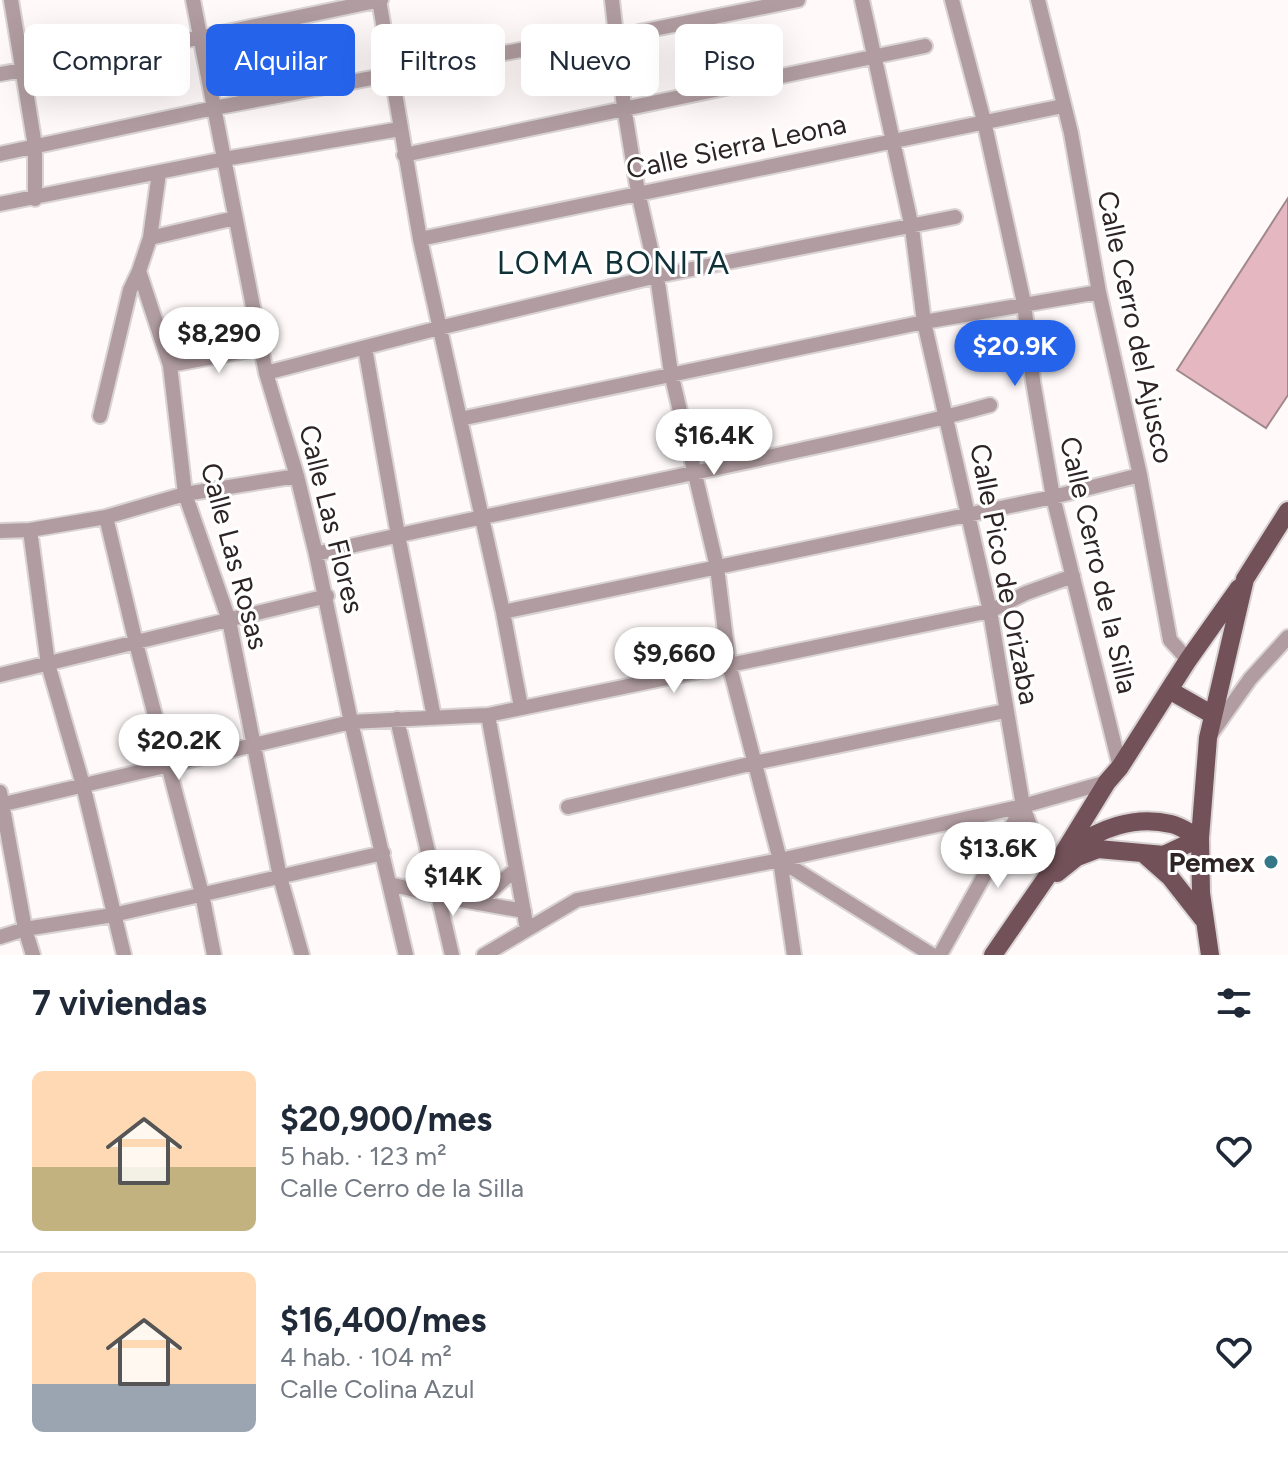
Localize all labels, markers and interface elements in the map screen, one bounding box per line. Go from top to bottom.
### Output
chip: Comprar [24,24,190,96]
chip: Alquilar [206,24,355,96]
chip: Filtros [371,24,505,96]
chip: Nuevo [521,24,659,96]
chip: Piso [675,24,783,96]
street label: Calle Sierra Leona [623,106,849,186]
street label: Calle Cerro del Ajusco [1090,188,1182,466]
district label: LOMA BONITA [497,244,731,282]
pin: $8,290 [154,307,284,375]
text: $8,290 [177,317,261,349]
pin: $20.9K [950,320,1080,388]
text: $20.9K [972,330,1058,362]
pin: $16.4K [649,409,779,477]
text: $16.4K [674,419,754,451]
street label: Calle Las Flores [292,421,372,617]
street label: Calle Cerro de la Silla [1053,433,1145,697]
street label: Calle Pico de Orizaba [963,441,1047,707]
street label: Calle Las Rosas [194,459,276,653]
pin: $9,660 [609,627,739,695]
text: $9,660 [632,637,716,669]
pin: $20.2K [114,714,244,782]
text: $20.2K [136,724,222,756]
pin: $13.6K [933,822,1063,890]
text: $13.6K [959,832,1037,864]
place label: Pemex [1168,845,1255,879]
pin: $14K [406,850,500,918]
marker: Pemex [1262,853,1280,871]
text: $14K [423,860,483,892]
icon: filters [1212,981,1256,1025]
text: 7 viviendas [32,983,207,1024]
text: $20,900/mes [280,1099,492,1140]
icon: home [96,1103,192,1199]
icon: heart [1212,1129,1256,1173]
text: 5 hab. · 123 m² [280,1140,447,1172]
text: Calle Cerro de la Silla [280,1172,524,1204]
text: $16,400/mes [280,1300,486,1341]
icon: home [96,1304,192,1400]
icon: heart [1212,1330,1256,1374]
text: 4 hab. · 104 m² [280,1341,452,1373]
text: Calle Colina Azul [280,1373,474,1405]

